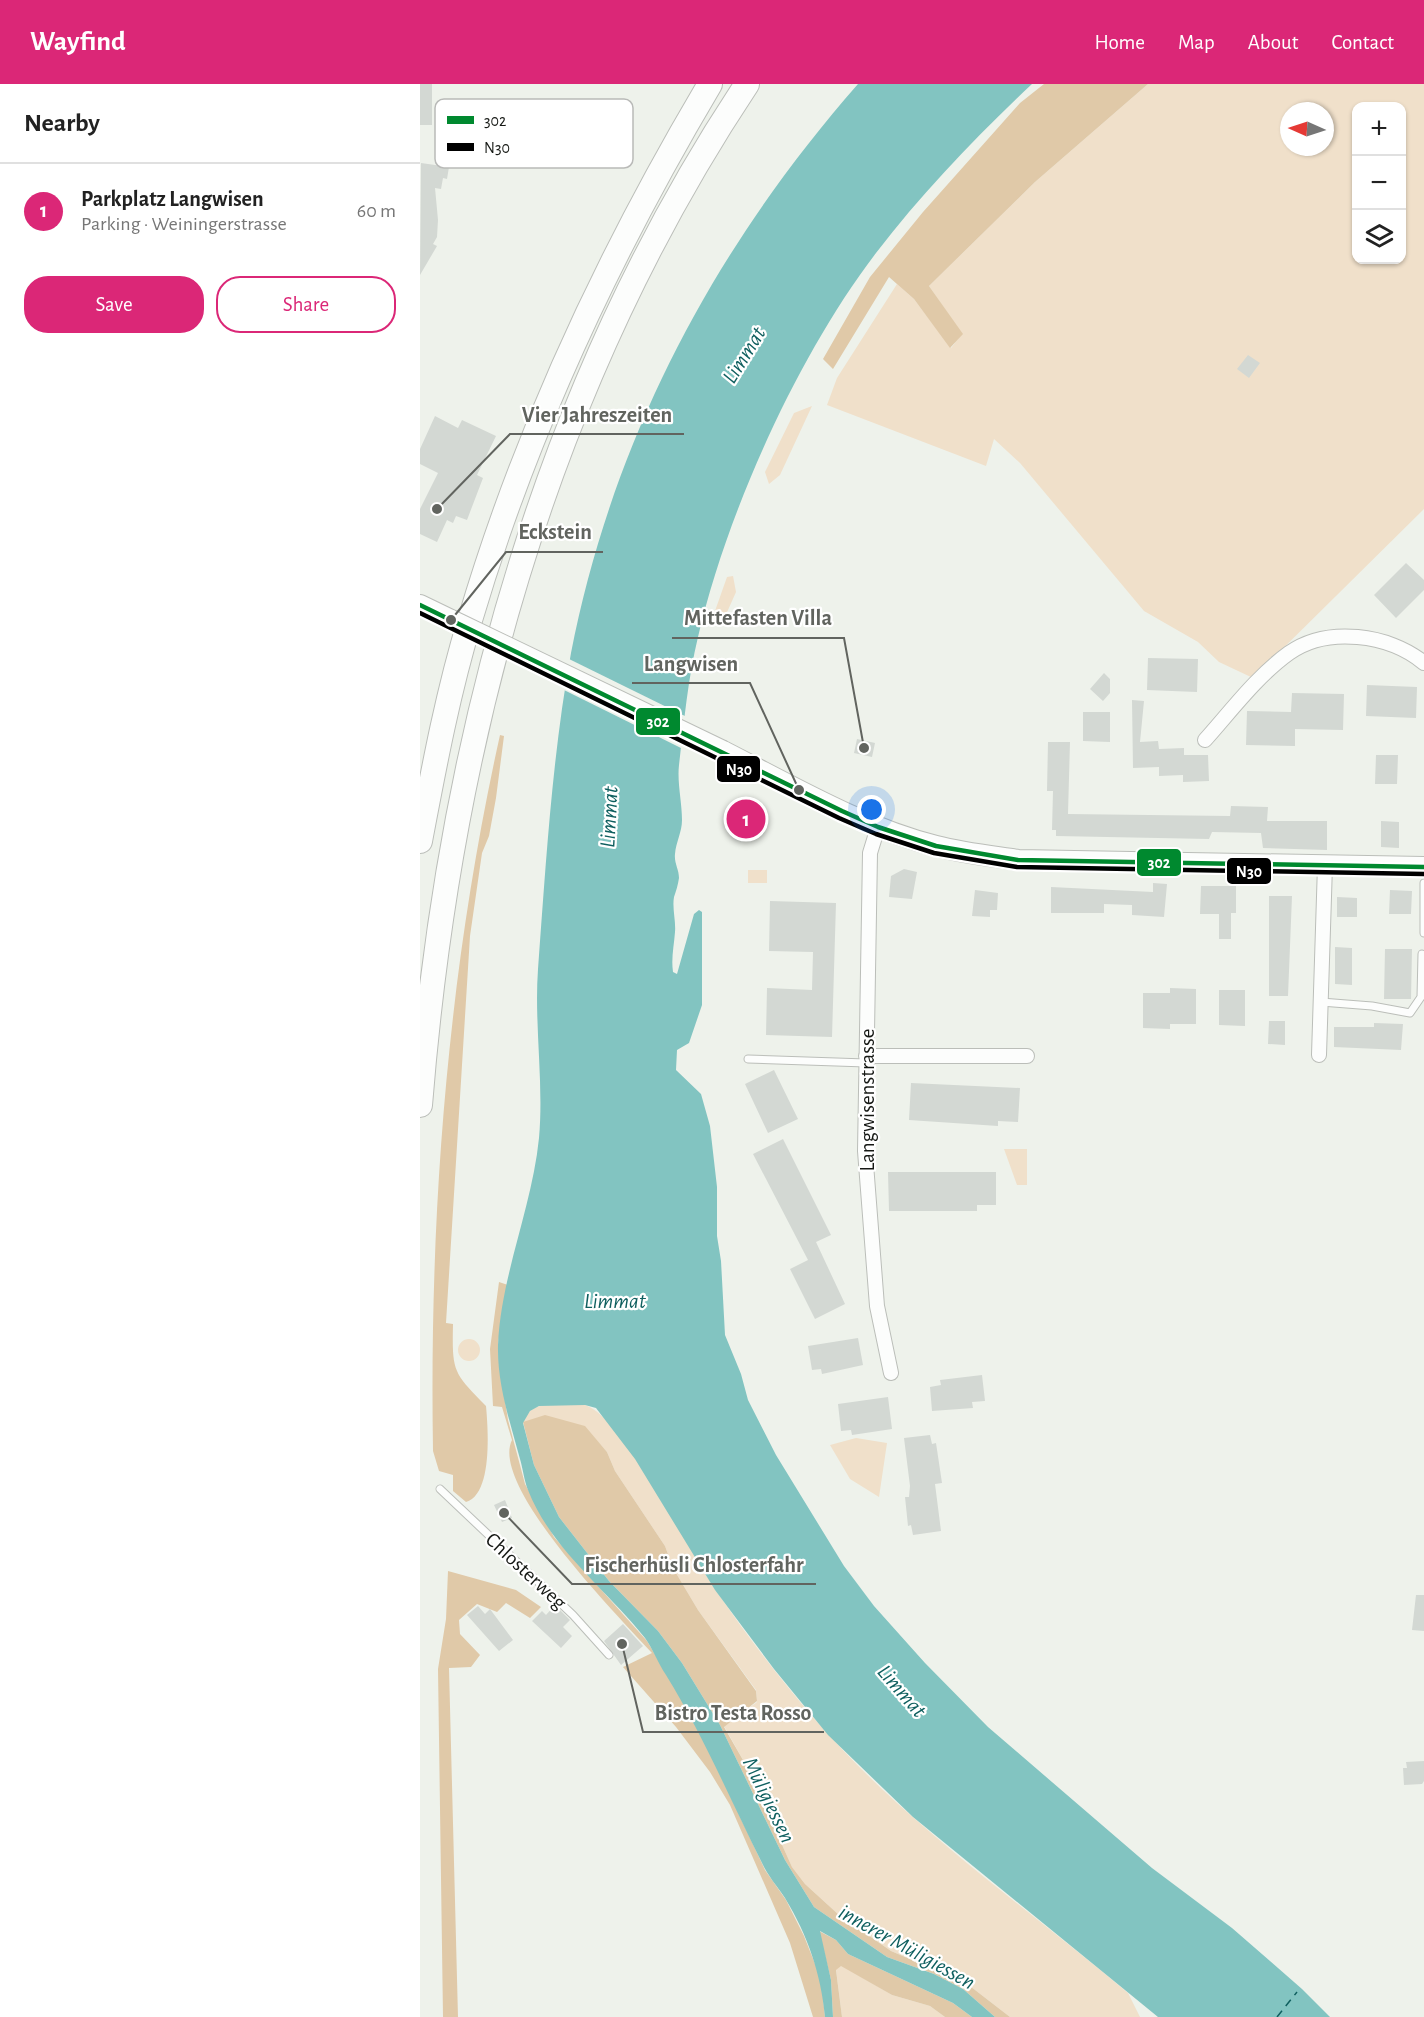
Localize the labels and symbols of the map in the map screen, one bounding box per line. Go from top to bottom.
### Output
legend [435,99,633,168]
north arrow [1280,102,1334,156]
text: 302 [484,113,506,129]
text: N30 [484,140,510,156]
water label: Limmat [718,322,770,387]
callout: Vier Jahreszeiten [510,394,684,434]
text: Vier Jahreszeiten [522,404,672,426]
callout: Eckstein [506,512,603,552]
text: Eckstein [518,521,592,543]
callout: Mittefasten Villa [672,598,844,638]
text: Mittefasten Villa [684,607,832,629]
callout: Langwisen [632,643,750,683]
text: Langwisen [644,653,738,675]
line badge: 302 [635,707,681,736]
text: 302 [647,714,670,730]
line badge: N30 [716,755,761,783]
text: N30 [726,762,752,778]
water label: Limmat [596,785,622,849]
your location [857,795,886,824]
pin: 1 [726,796,766,842]
line badge: 302 [1136,848,1182,877]
text: 302 [1148,855,1171,871]
line badge: N30 [1226,857,1272,885]
text: N30 [1236,864,1262,880]
street label: Langwisenstrasse [857,1029,878,1171]
water label: Limmat [584,1290,647,1312]
street label: Chlosterweg [482,1529,571,1614]
callout: Fischerhüsli Chlosterfahr [572,1544,816,1584]
text: Fischerhüsli Chlosterfahr [584,1554,804,1576]
water label: Limmat [873,1660,931,1722]
callout: Bistro Testa Rosso [643,1692,824,1732]
text: Bistro Testa Rosso [655,1702,812,1724]
water label: Müligiessen [739,1754,799,1846]
water label: innerer Müligiessen [835,1901,979,1993]

